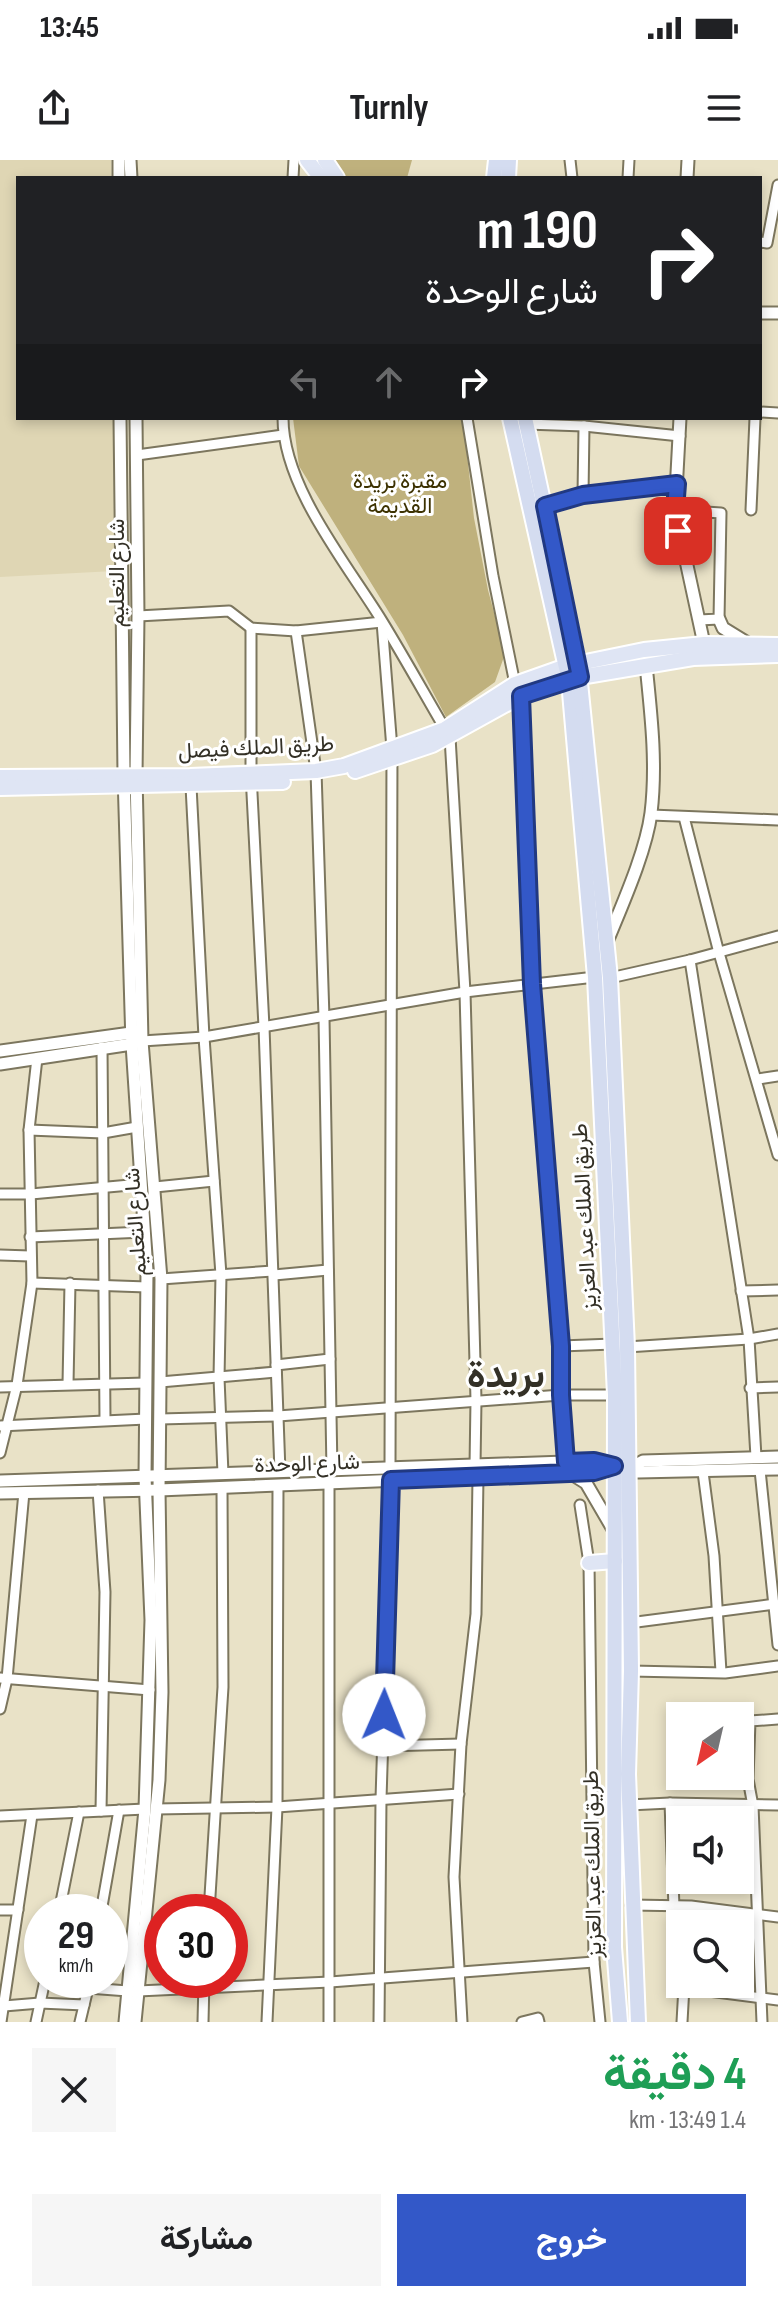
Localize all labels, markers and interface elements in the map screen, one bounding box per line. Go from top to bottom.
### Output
text: 13:45 [40,10,99,46]
icon: share [32,86,76,130]
icon: menu [702,86,746,130]
text: Turnly [350,87,428,130]
text: 190 m [477,198,598,265]
icon: right [626,208,730,312]
text: شارع الوحدة [425,271,598,314]
icon: left [283,360,327,404]
icon: ahead [367,360,411,404]
icon: right [451,360,495,404]
park label: مقبرة بريدة القديمة [353,468,447,520]
pin [644,497,712,565]
icon: arrive [656,509,700,553]
street label: شارع التعليم [104,519,131,627]
street label: طريق الملك فيصل [177,730,335,766]
street label: طريق الملك عبد العزيز [567,1123,603,1312]
street label: شارع التعليم [119,1167,153,1277]
district label: بريدة [467,1353,545,1398]
street label: شارع الوحدة [254,1449,360,1479]
position arrow [342,1673,426,1757]
north arrow [666,1702,754,1790]
map controls [666,1702,754,1998]
street label: طريق الملك عبد العزيز [578,1770,608,1959]
button: sound [666,1806,754,1894]
speed limit sign: 30 [144,1894,248,1998]
button: search [666,1910,754,1998]
text: 29 [58,1912,94,1960]
text: km/h [59,1954,93,1978]
text: 4 دقيقة [603,2046,746,2103]
button: close [32,2048,116,2132]
text: 1.4 km · 13:49 [629,2105,746,2136]
button: مشاركة [32,2194,381,2286]
button: خروج [397,2194,746,2286]

